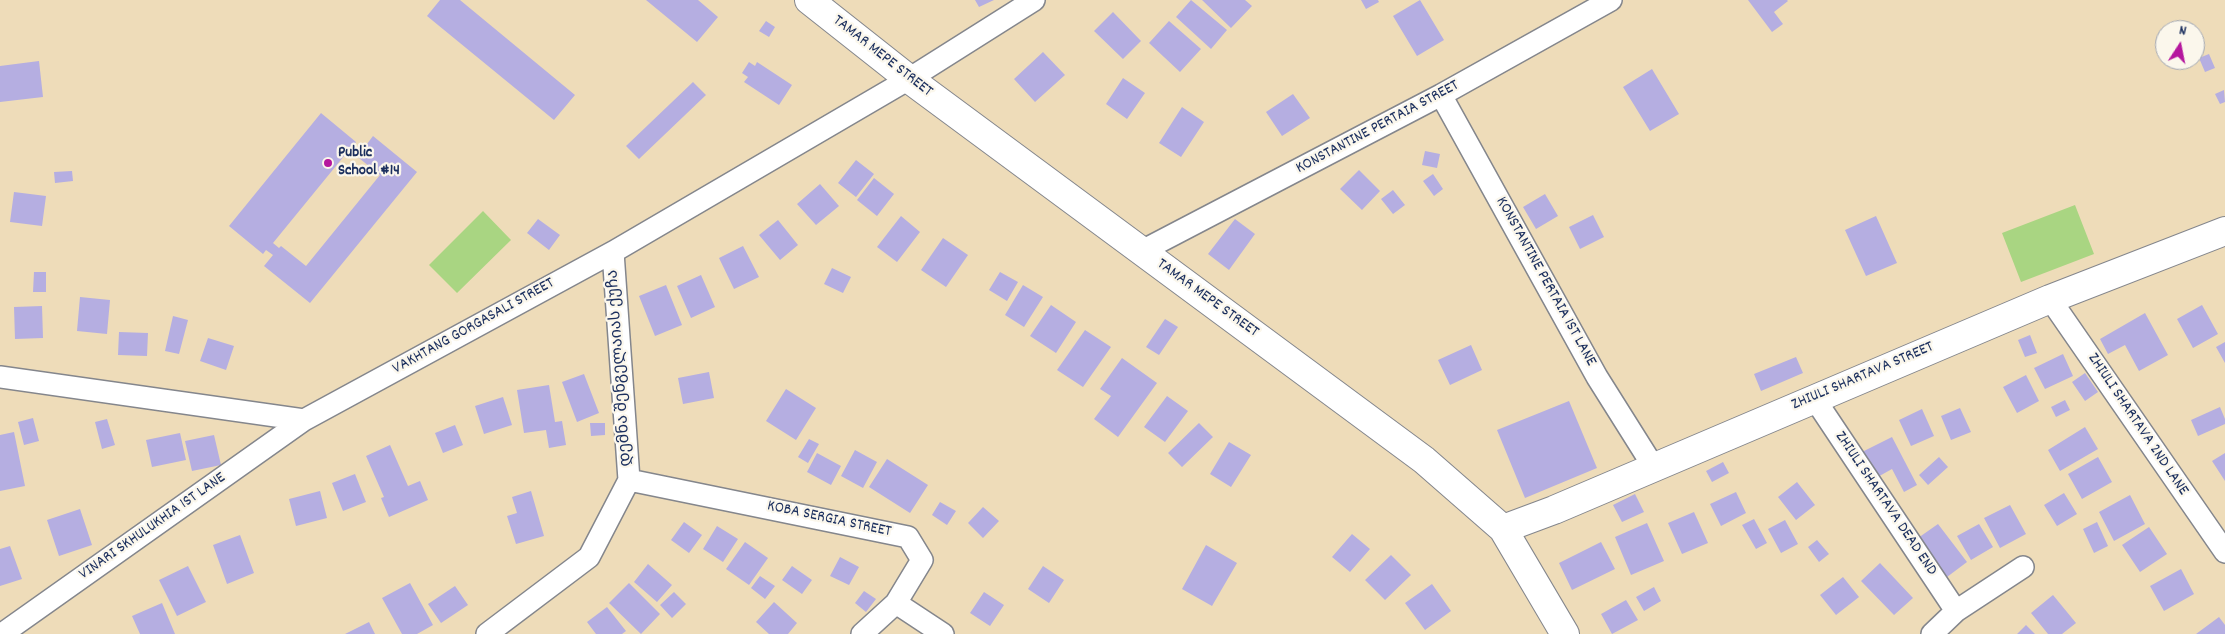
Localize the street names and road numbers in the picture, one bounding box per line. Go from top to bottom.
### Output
street label: TAMAR MEPE STREET [828,12,936,102]
street label: KONSTANTINE PERTAIA STREET [1293,77,1463,179]
street label: KONSTANTINE PERTAIA 1ST LANE [1490,194,1600,370]
street label: TAMAR MEPE STREET [1152,255,1262,343]
street label: დემნა შენგელაიას ქუჩა [605,269,637,467]
street label: VAKHTANG GORGASALI STREET [390,275,558,379]
street label: ZHIULI SHARTAVA STREET [1789,338,1937,416]
street label: ZHIULI SHARTAVA 2ND LANE [2082,350,2192,500]
street label: ZHIULI SHARTAVA DEAD END [1830,428,1940,580]
street label: VINARI SKHULUKHIA 1ST LANE [76,469,230,585]
street label: KOBA SERGIA STREET [765,497,893,543]

